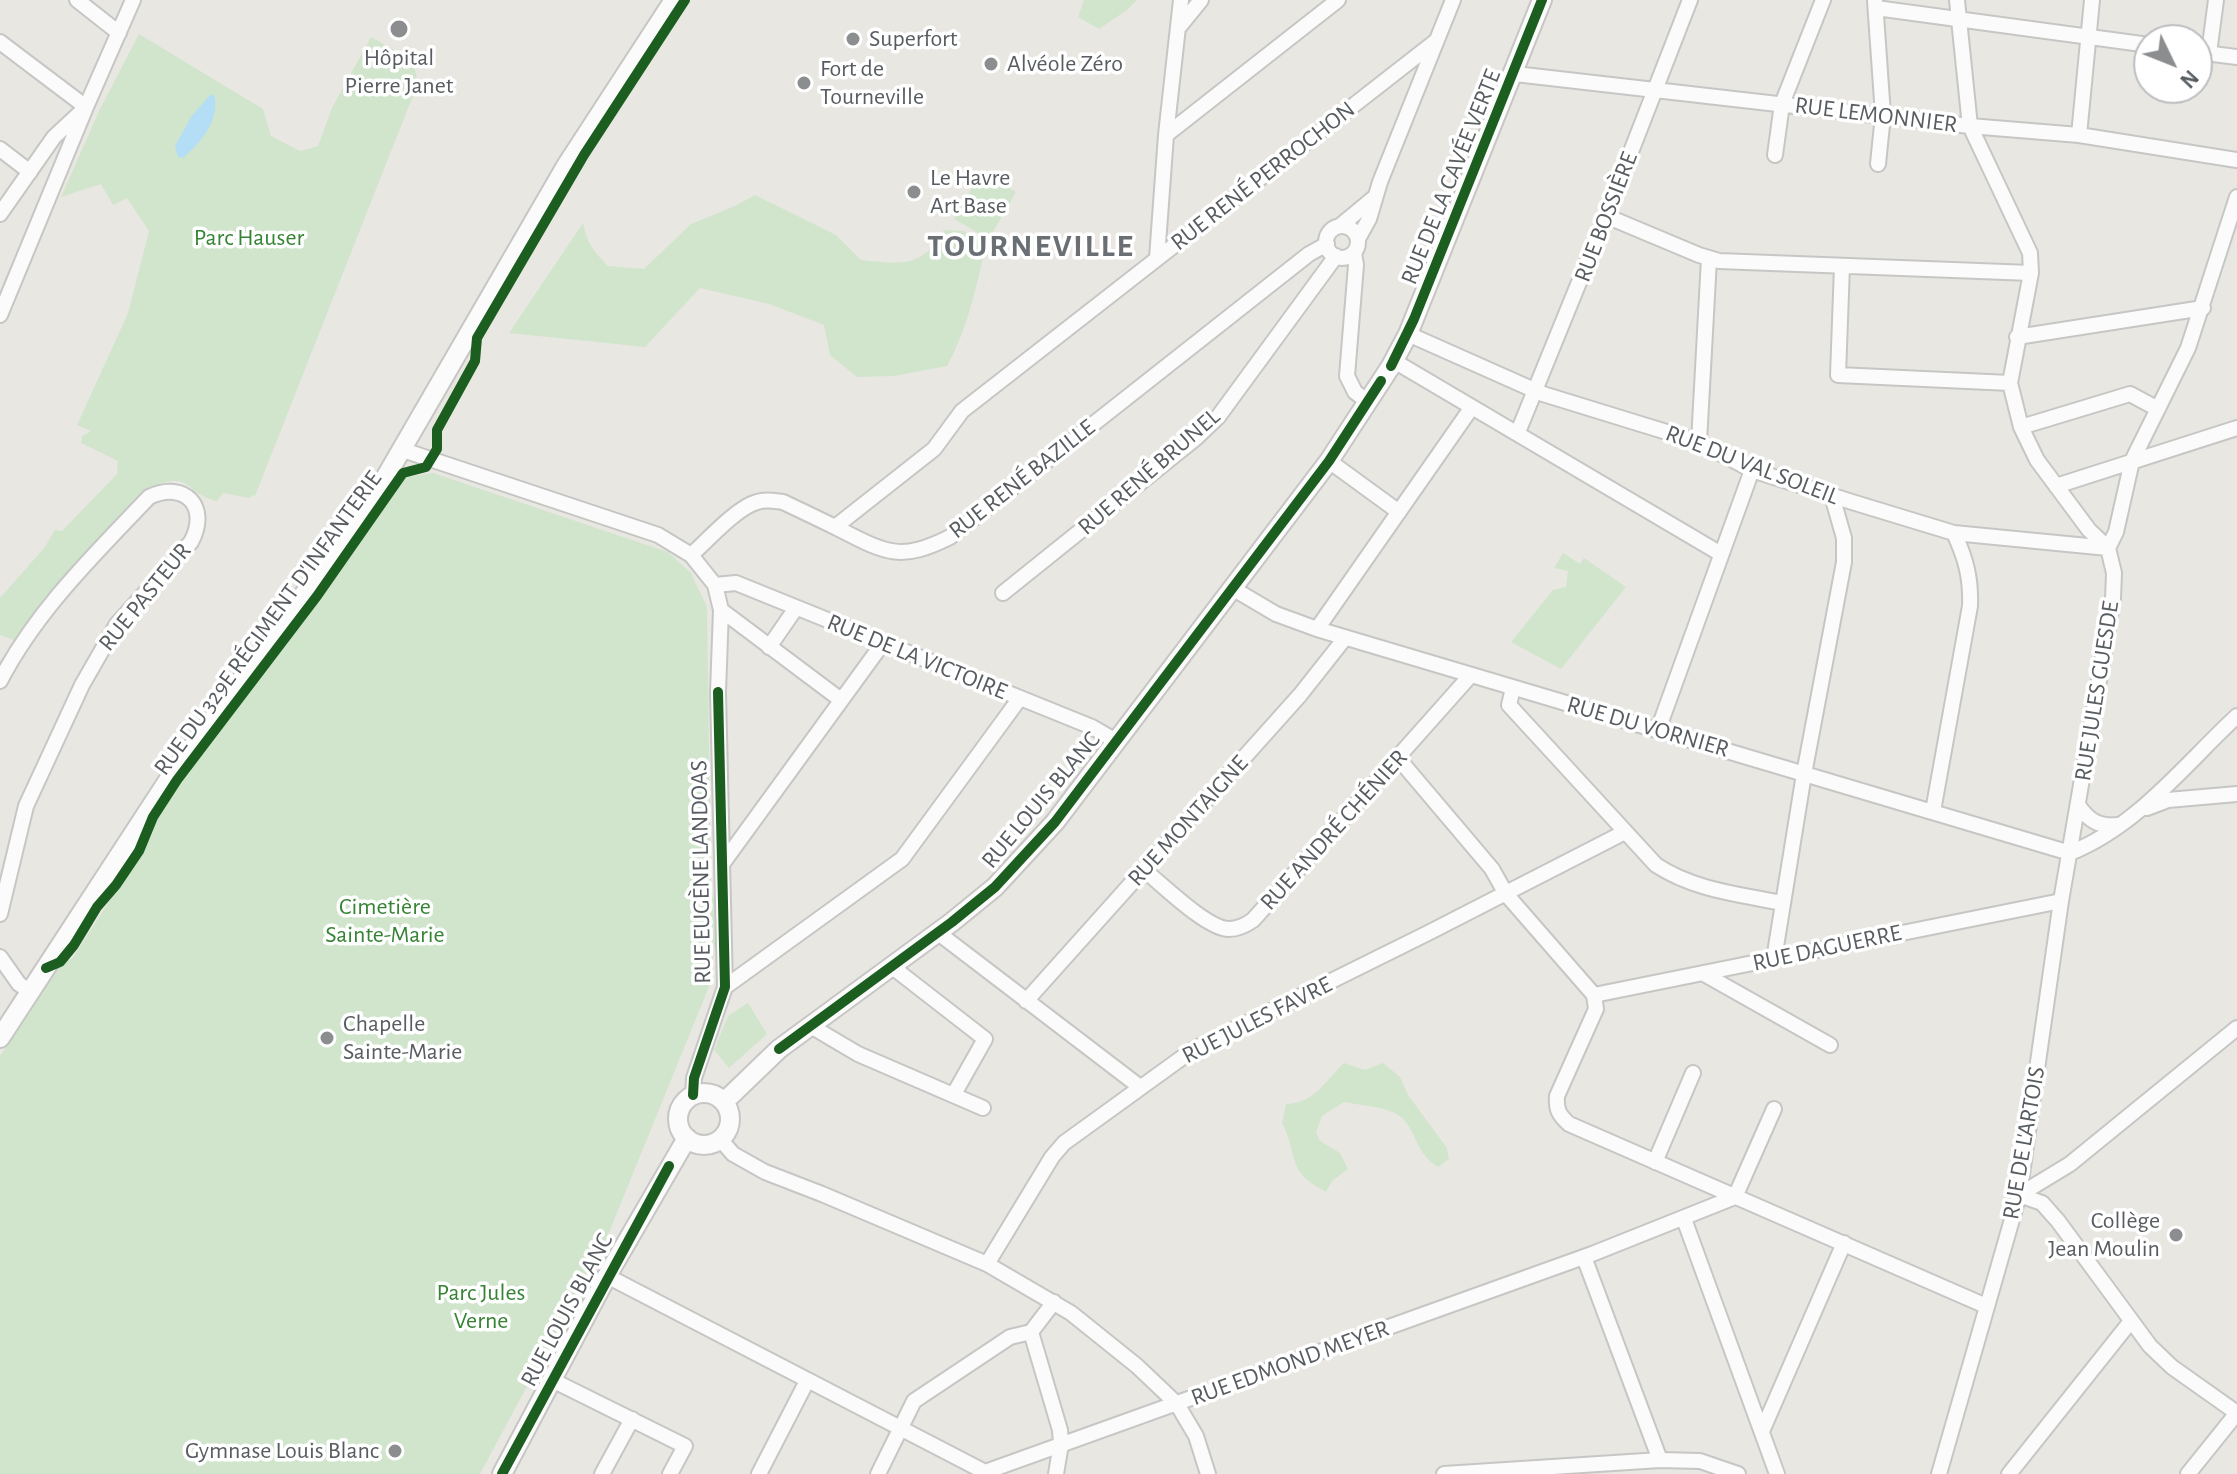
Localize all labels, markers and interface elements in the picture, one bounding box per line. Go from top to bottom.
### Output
marker: Hôpital Pierre Janet [388,18,410,40]
north arrow [2133,24,2213,104]
place label: Superfort [869,25,957,53]
marker: Superfort [844,30,862,48]
place label: Hôpital Pierre Janet [345,44,453,100]
place label: Alvéole Zéro [1007,50,1123,78]
place label: Fort de Tourneville [820,55,924,111]
marker: Alvéole Zéro [982,55,1000,73]
street label: RUE DE LA CAVÉE VERTE [1395,65,1507,289]
text: N [2176,66,2202,92]
marker: Fort de Tourneville [795,74,813,92]
street label: RUE LEMONNIER [1793,91,1959,139]
street label: RUE RENÉ PERROCHON [1165,95,1361,257]
street label: RUE BOSSIÈRE [1568,148,1644,286]
place label: Le Havre Art Base [930,164,1010,220]
marker: Le Havre Art Base [905,183,923,201]
park label: Parc Hauser [194,224,304,252]
district label: TOURNEVILLE [927,227,1135,265]
street label: RUE RENÉ BRUNEL [1072,402,1226,542]
street label: RUE RENÉ BAZILLE [943,413,1101,545]
street label: RUE DU VAL SOLEIL [1661,419,1843,511]
street label: RUE DU 329E RÉGIMENT D'INFANTERIE [148,465,388,781]
street label: RUE PASTEUR [93,537,197,657]
street label: RUE JULES GUESDE [2069,599,2125,783]
street label: RUE DE LA VICTOIRE [823,608,1011,706]
street label: RUE DU VORNIER [1564,690,1732,764]
street label: RUE LOUIS BLANC [975,726,1107,874]
street label: RUE ANDRÉ CHÉNIER [1254,744,1414,916]
street label: RUE MONTAIGNE [1122,750,1254,892]
street label: RUE EUGÈNE LANDOAS [685,760,717,984]
park label: Cimetière Sainte-Marie [325,893,445,949]
street label: RUE DAGUERRE [1750,918,1904,978]
street label: RUE JULES FAVRE [1177,970,1337,1070]
place label: Chapelle Sainte-Marie [343,1010,462,1066]
marker: Chapelle Sainte-Marie [318,1029,336,1047]
street label: RUE DE L'ARTOIS [1996,1064,2052,1222]
place label: Collège Jean Moulin [2048,1207,2160,1263]
marker: Collège Jean Moulin [2167,1226,2185,1244]
street label: RUE LOUIS BLANC [514,1228,620,1392]
park label: Parc Jules Verne [437,1279,525,1335]
street label: RUE EDMOND MEYER [1187,1314,1393,1412]
place label: Gymnase Louis Blanc [185,1437,379,1465]
marker: Gymnase Louis Blanc [386,1442,404,1460]

